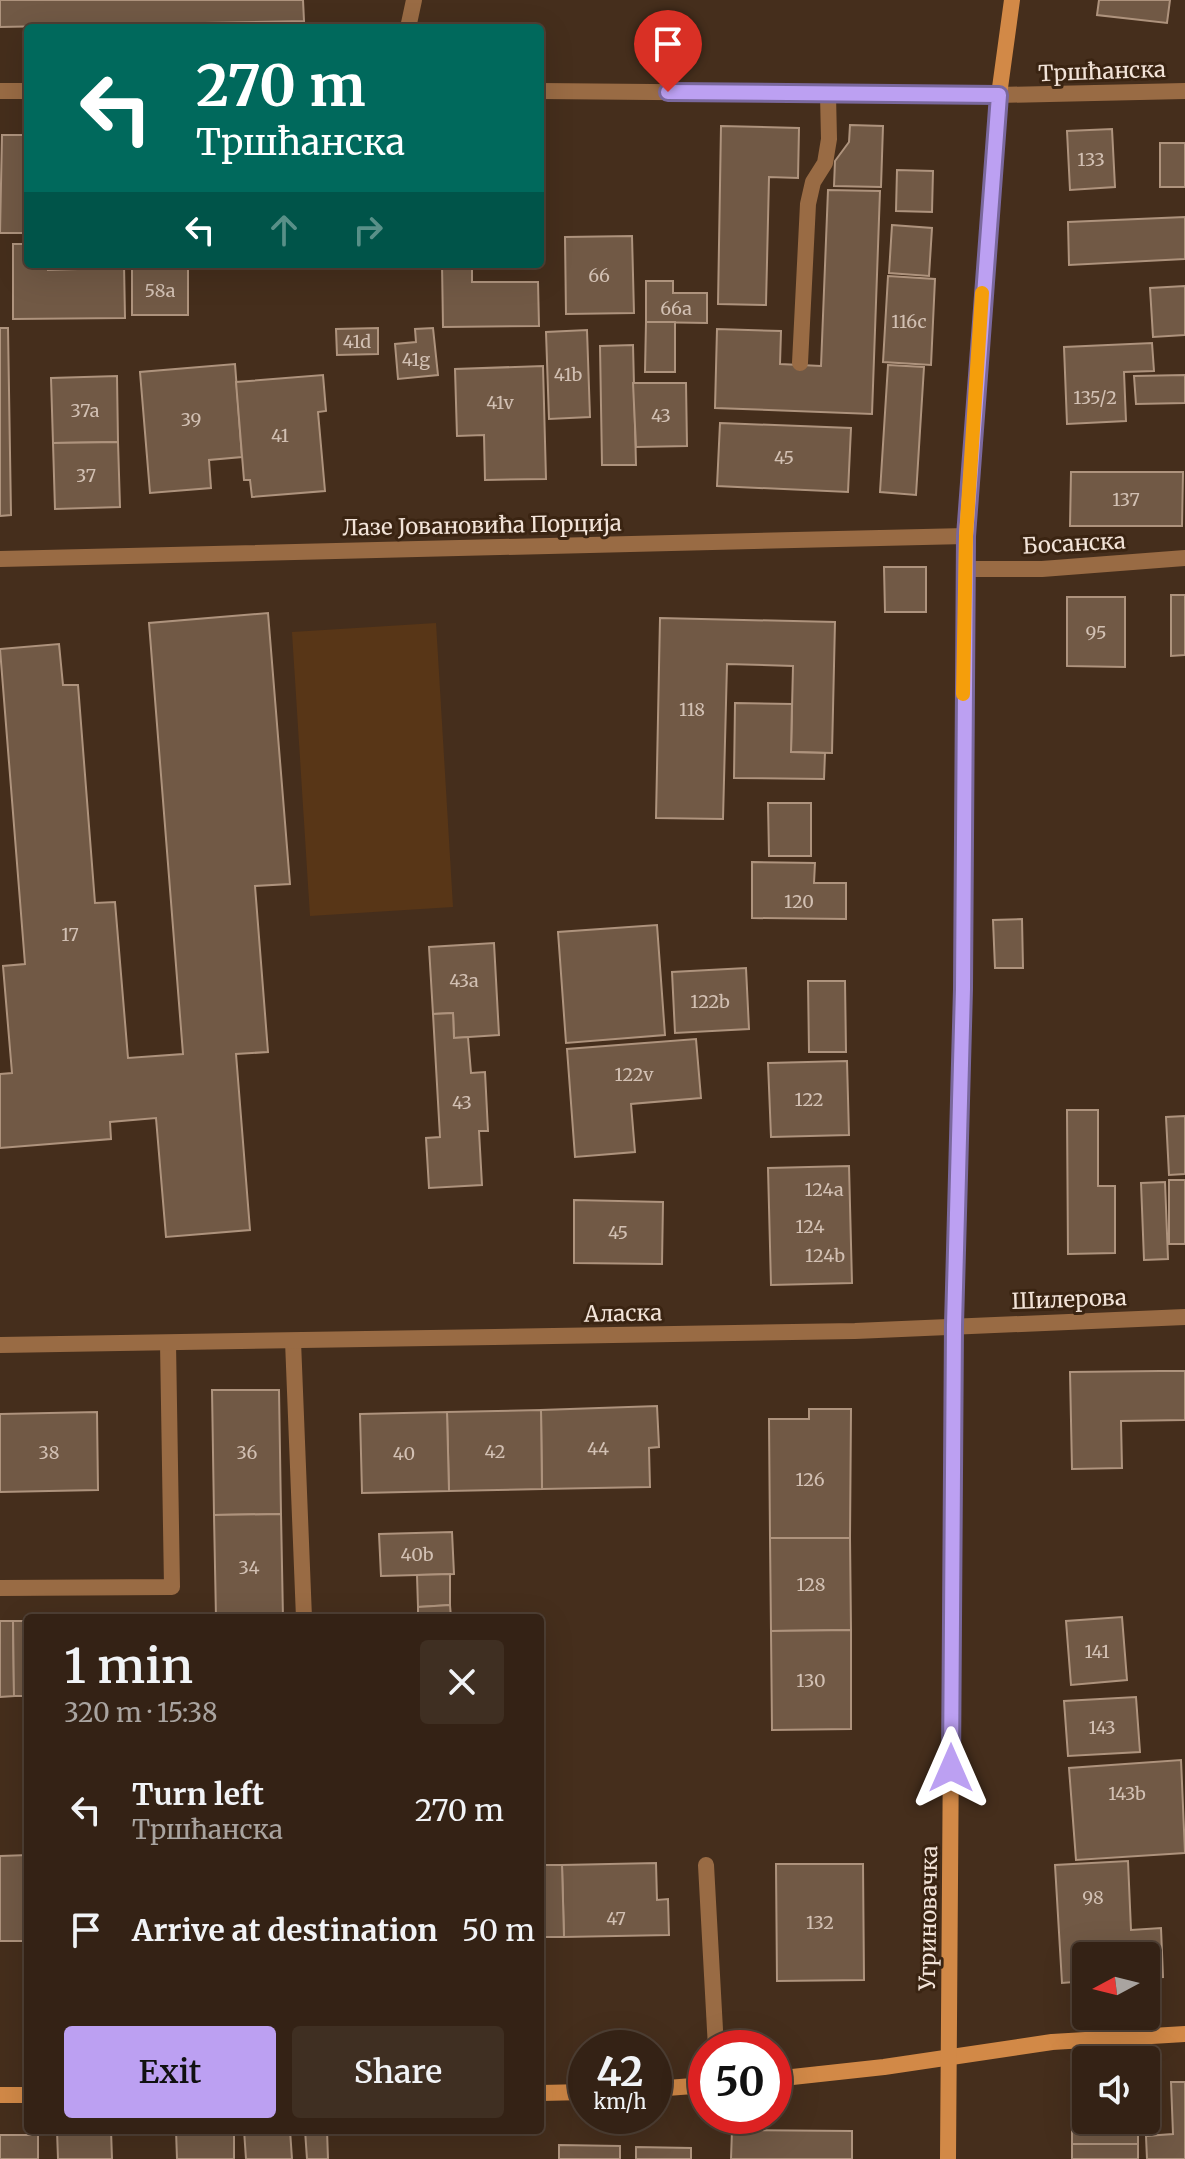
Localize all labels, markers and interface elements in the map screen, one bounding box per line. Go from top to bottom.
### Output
pin [634,10,702,92]
icon: arrive [646,22,690,66]
text: 270 m [196,51,366,121]
street label: Тршћанска [1038,55,1167,87]
icon: left [64,56,168,160]
text: Тршћанска [196,120,405,165]
house number: 133 [1077,148,1105,171]
icon: left [178,208,222,252]
icon: ahead [262,208,306,252]
icon: right [346,208,390,252]
house number: 66 [588,264,610,287]
house number: 58a [145,279,176,302]
house number: 66a [660,297,692,320]
house number: 116c [891,310,927,333]
house number: 41d [343,330,371,353]
house number: 41g [402,348,430,371]
house number: 41b [554,363,582,386]
house number: 135/2 [1073,386,1117,409]
house number: 41v [486,391,515,414]
house number: 37a [71,399,100,422]
house number: 43 [651,404,671,427]
house number: 39 [181,408,201,431]
house number: 41 [271,424,289,447]
house number: 45 [774,446,794,469]
house number: 37 [76,464,96,487]
house number: 137 [1112,488,1140,511]
street label: Лазе Јовановића Порција [342,509,622,541]
street label: Босанска [1022,526,1127,560]
house number: 95 [1086,621,1107,644]
house number: 118 [679,698,705,721]
house number: 120 [784,890,814,913]
house number: 17 [61,923,79,946]
house number: 43a [449,969,479,992]
house number: 122b [690,990,730,1013]
house number: 122v [614,1063,654,1086]
house number: 122 [795,1088,823,1111]
house number: 43 [452,1091,472,1114]
house number: 124a [804,1178,844,1201]
house number: 124 [795,1215,825,1238]
house number: 45 [608,1221,628,1244]
house number: 124b [805,1244,845,1267]
street label: Шилерова [1011,1283,1128,1315]
street label: Аласка [583,1298,662,1328]
house number: 44 [587,1437,609,1460]
house number: 42 [485,1440,505,1463]
house number: 38 [39,1441,59,1464]
house number: 36 [237,1441,258,1464]
house number: 40 [393,1442,415,1465]
house number: 126 [795,1468,825,1491]
house number: 40b [400,1543,434,1566]
house number: 34 [238,1556,260,1579]
house number: 128 [796,1573,826,1596]
text: 1 min [64,1636,193,1696]
button: close [420,1640,504,1724]
house number: 141 [1084,1640,1110,1663]
house number: 130 [796,1669,826,1692]
text: 320 m · 15:38 [64,1696,217,1729]
house number: 143 [1089,1716,1115,1739]
position arrow [909,1726,993,1810]
text: Turn left [132,1775,264,1813]
house number: 143b [1108,1782,1146,1805]
icon: left [64,1788,108,1832]
text: 270 m [415,1791,504,1829]
text: Тршћанска [132,1813,283,1846]
street label: Угриновачка [913,1845,943,1992]
house number: 98 [1082,1886,1104,1909]
house number: 47 [606,1907,626,1930]
icon: arrive [64,1908,108,1952]
text: Arrive at destination [132,1911,438,1949]
text: 50 m [462,1911,535,1949]
house number: 132 [806,1911,834,1934]
north arrow [1072,1942,1160,2030]
map controls [1072,1942,1160,2134]
button: Exit [64,2026,276,2118]
button: Share [292,2026,504,2118]
speed limit sign: 50 [688,2030,792,2134]
button: sound [1072,2046,1160,2134]
text: 42 [596,2047,644,2097]
text: km/h [594,2089,646,2114]

